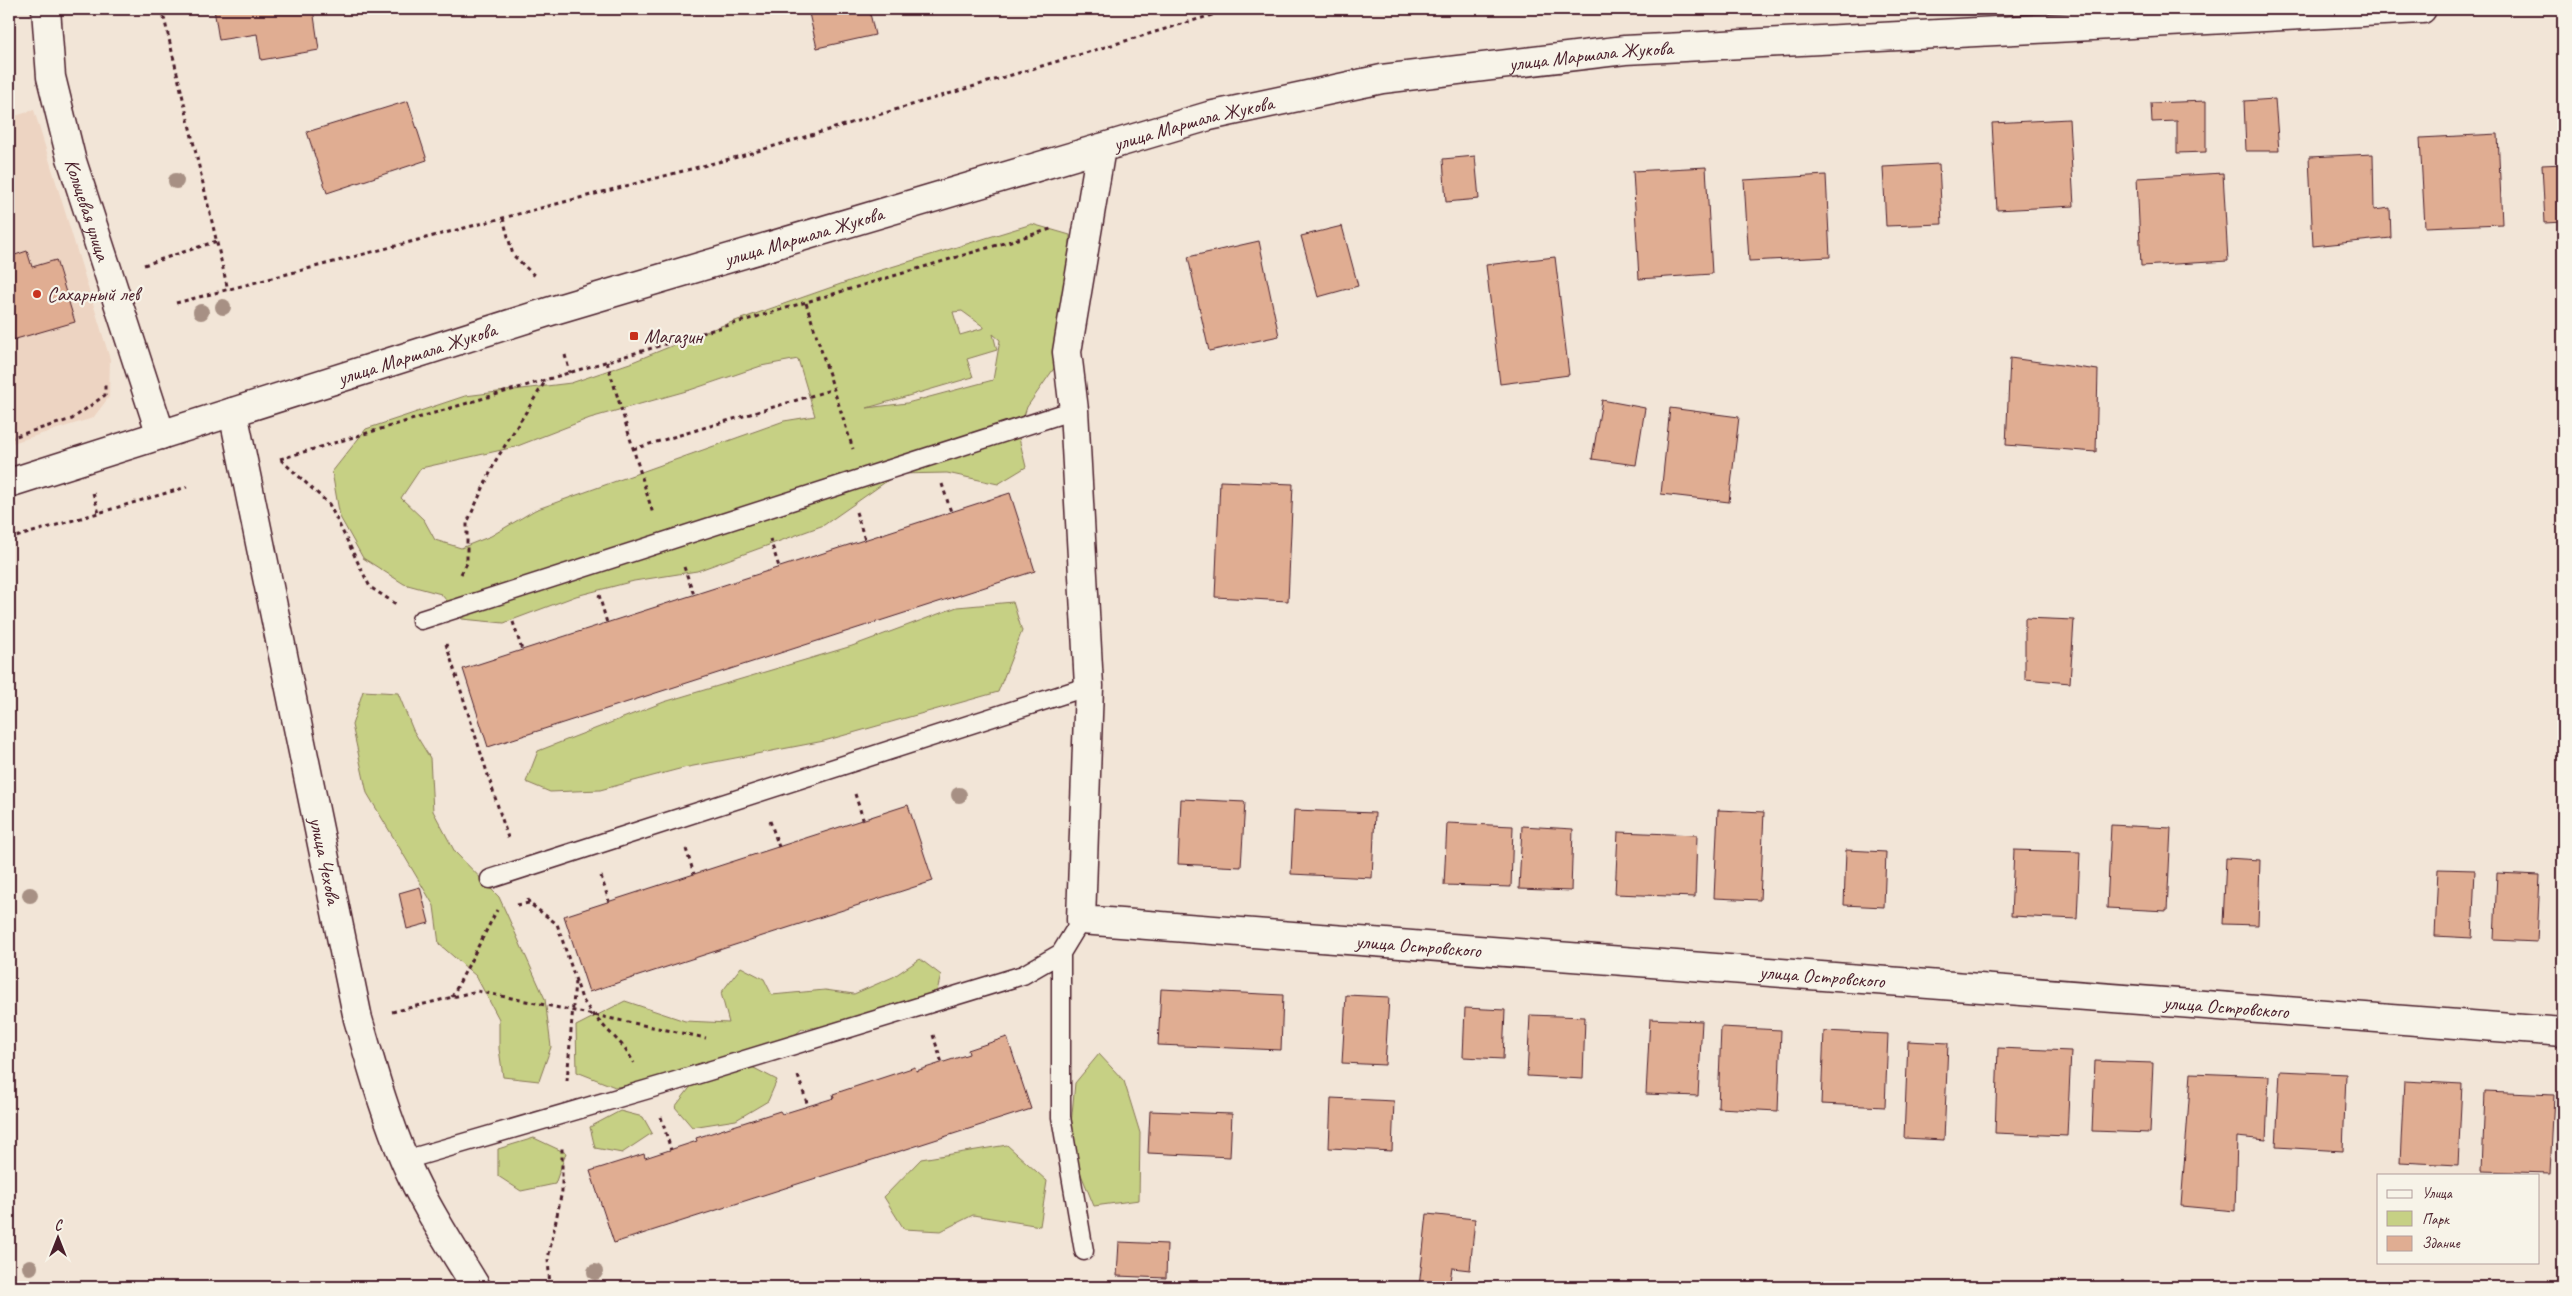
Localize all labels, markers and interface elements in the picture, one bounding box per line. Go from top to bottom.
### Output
street label: улица Маршала Жукова [1506,35,1675,76]
street label: улица Маршала Жукова [1109,90,1277,156]
street label: Кольцевая улица [60,156,116,265]
street label: улица Маршала Жукова [720,200,888,272]
place label: Сахарный лев [47,282,142,307]
marker: Сахарный лев [31,288,43,300]
street label: улица Маршала Жукова [334,316,501,391]
place label: Магазин [644,324,704,349]
marker: Магазин [628,330,640,342]
street label: улица Чехова [304,814,347,908]
street label: улица Островского [1354,928,1483,963]
street label: улица Островского [1758,959,1887,993]
street label: улица Островского [2161,989,2290,1024]
legend [2377,1174,2540,1264]
text: Улица [2422,1184,2453,1203]
text: Парк [2422,1210,2450,1229]
north arrow [32,1214,82,1264]
text: С [55,1217,64,1234]
text: Здание [2422,1234,2461,1253]

